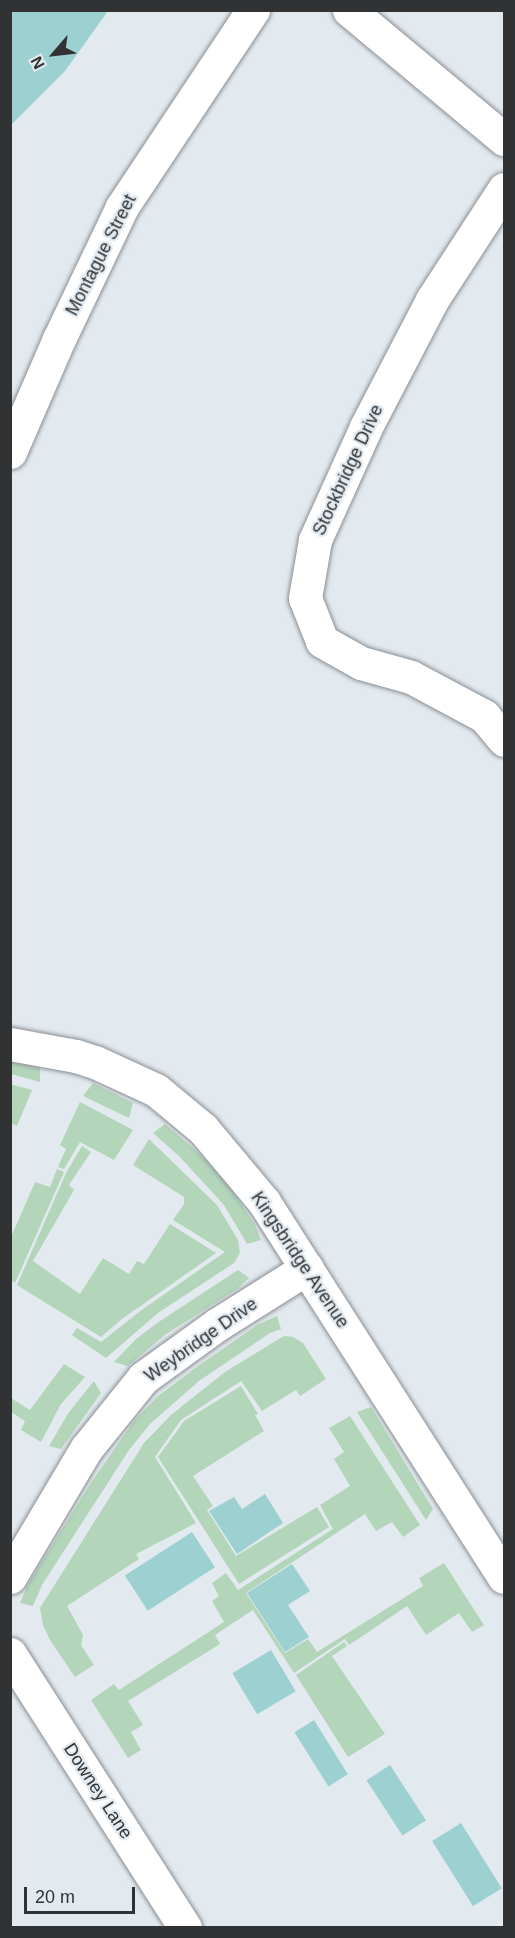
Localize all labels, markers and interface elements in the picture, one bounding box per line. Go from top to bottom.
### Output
north arrow [24,24,84,84]
text: N [27,54,48,72]
street label: Montague Street [61,191,141,319]
street label: Stockbridge Drive [308,401,388,539]
street label: Kingsbridge Avenue [246,1187,354,1333]
street label: Weybridge Drive [140,1293,262,1387]
street label: Downey Lane [59,1739,137,1843]
scale bar [27,1875,138,1913]
text: 20 m [35,1887,75,1907]

